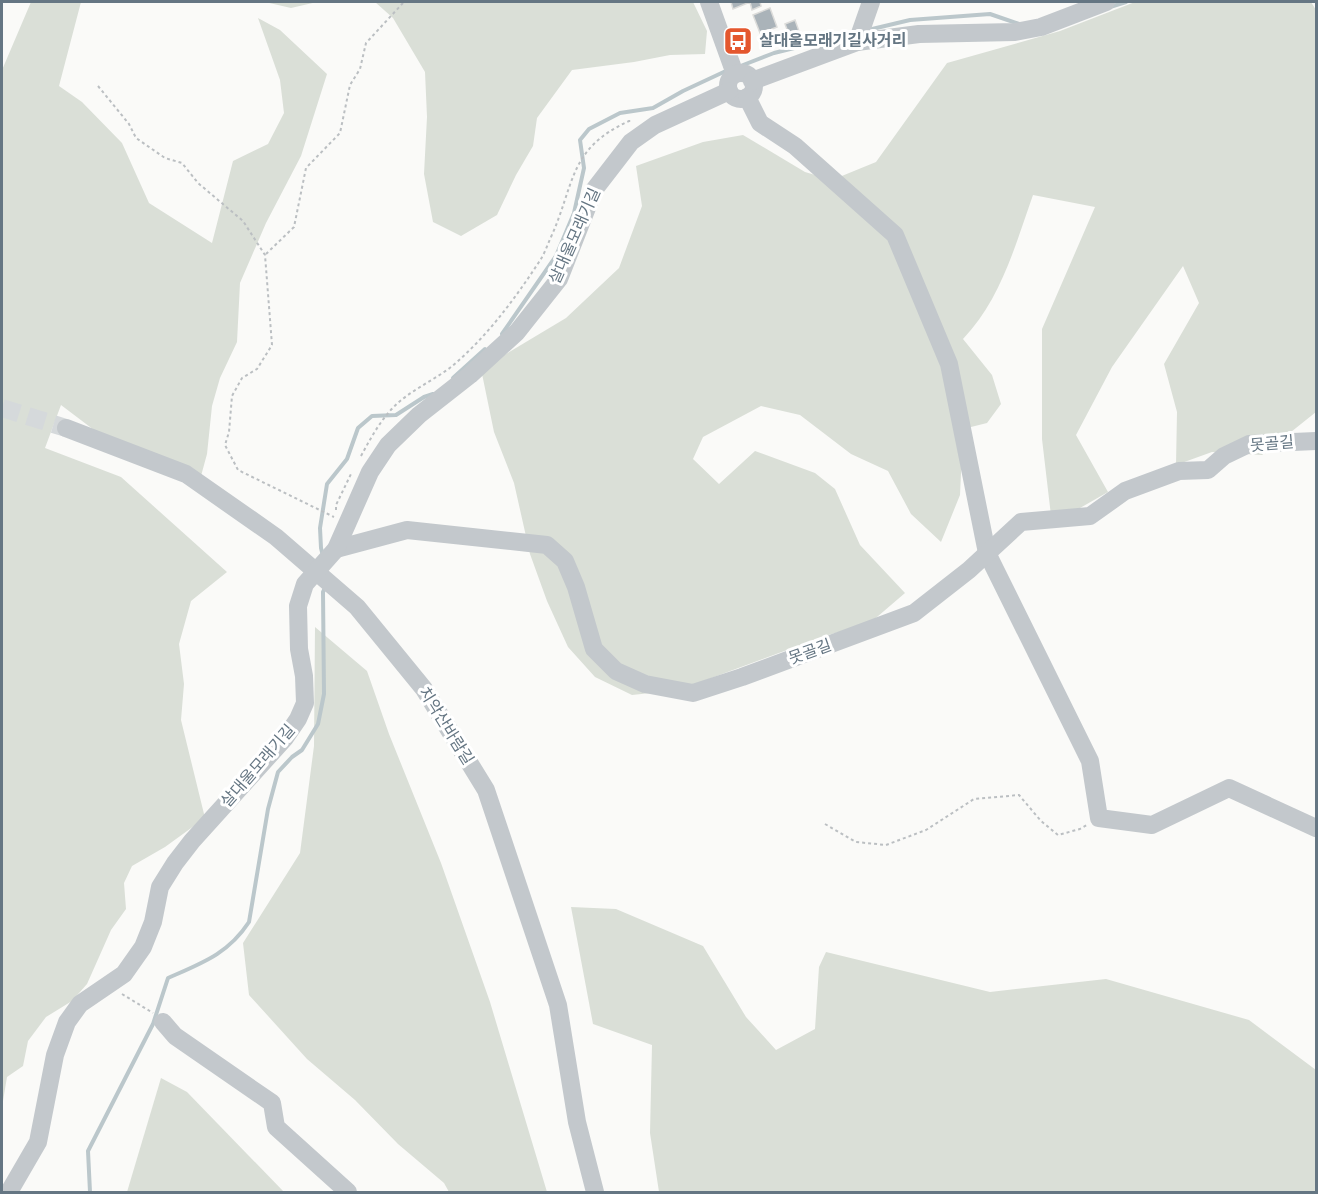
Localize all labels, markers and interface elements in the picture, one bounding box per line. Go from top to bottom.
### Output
bus stop icon: 살대울모래기길사거리 [722,25,754,57]
place label: 살대울모래기길사거리 [759,30,906,52]
street label: 살대울모래기길 [544,184,606,288]
street label: 못골길 [1249,431,1295,457]
street label: 못골길 [785,634,835,670]
street label: 치악산바람길 [413,683,479,769]
street label: 살대울모래기길 [216,720,300,812]

